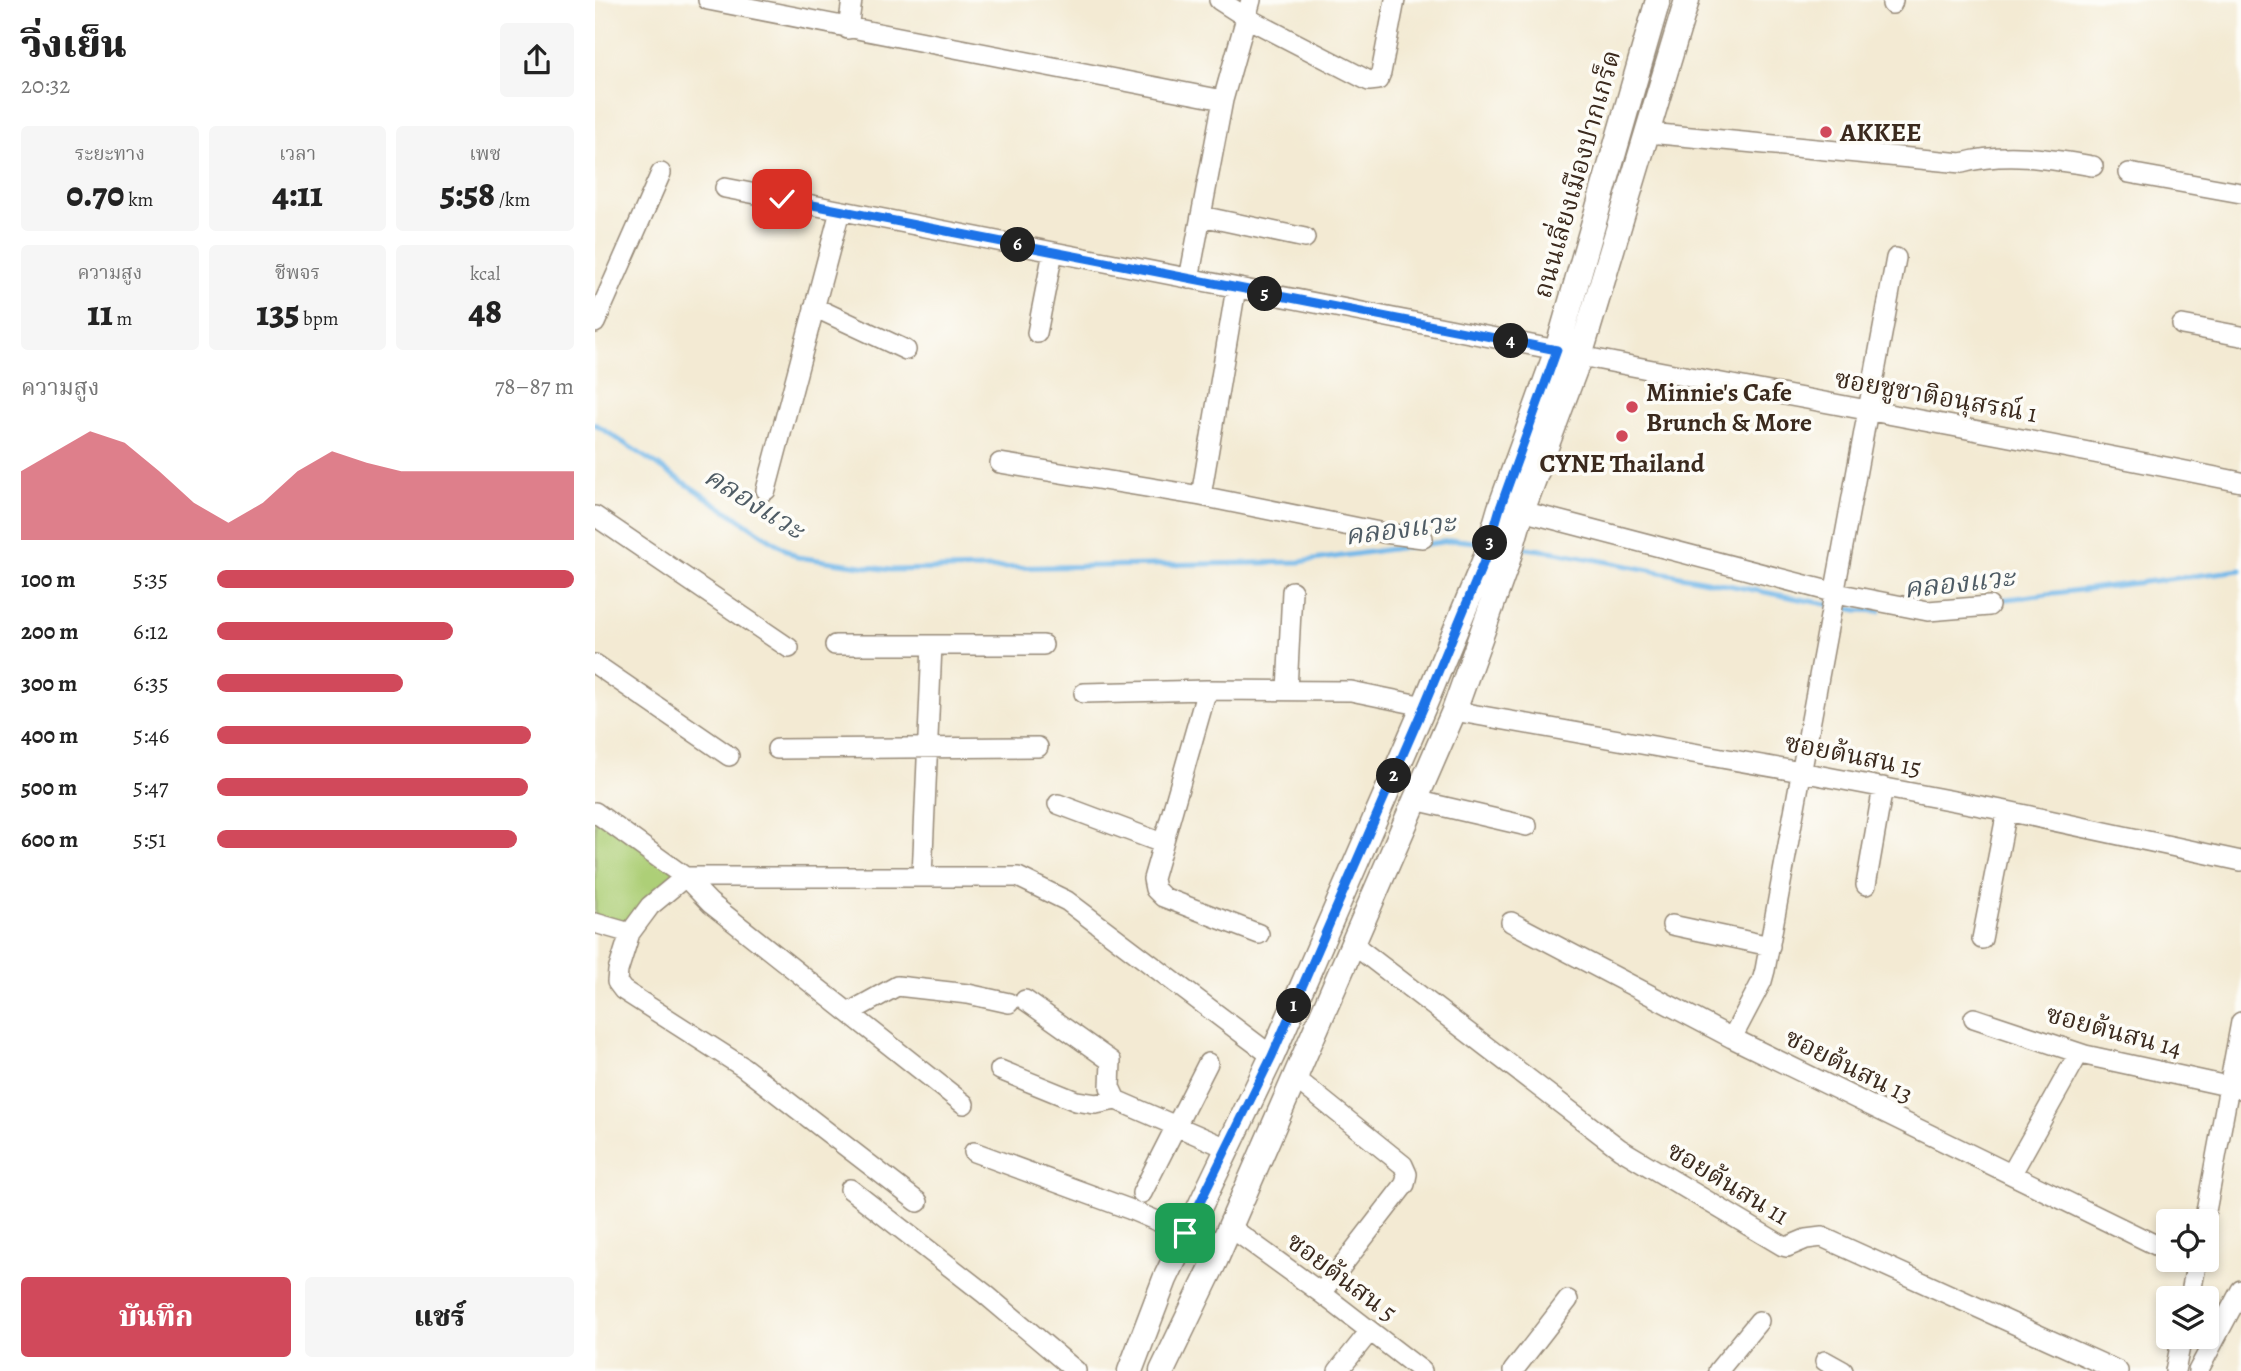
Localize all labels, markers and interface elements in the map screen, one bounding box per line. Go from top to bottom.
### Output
text: วิ่งเย็น [21,18,127,70]
button: share [500,23,574,97]
street label: ถนนเลี่ยงเมืองปากเกร็ด [1523,45,1629,302]
text: 20:32 [21,70,70,101]
place label: AKKEE [1839,115,1921,150]
marker: AKKEE [1818,124,1834,140]
text: ระยะทาง [75,141,145,167]
text: เวลา [279,141,316,167]
text: เพซ [469,141,501,167]
pin [752,169,812,229]
text: 0.70 [66,170,124,218]
text: 4:11 [272,170,323,218]
text: 5:58 [440,170,495,218]
icon: check [763,180,801,218]
text: km [124,187,153,213]
text: /km [495,187,530,213]
pin: 6 [1001,228,1035,262]
text: 6 [1013,231,1022,257]
text: ความสูง [77,260,142,286]
text: ชีพจร [275,260,320,286]
text: kcal [470,261,500,287]
pin: 5 [1247,276,1283,312]
text: 5 [1260,280,1269,306]
text: 48 [468,287,502,335]
text: 11 [87,289,113,337]
text: 135 [256,289,299,337]
text: m [113,306,132,332]
text: bpm [299,306,339,332]
pin: 4 [1493,324,1529,358]
text: 4 [1506,327,1515,353]
street label: ซอยชูชาติอนุสรณ์ 1 [1832,361,2040,431]
text: 78–87 m [495,371,574,402]
text: ความสูง [21,372,99,403]
place label: Minnie's Cafe Brunch & More [1646,375,1812,440]
marker: Minnie's Cafe Brunch & More [1624,399,1640,415]
marker: CYNE Thailand [1614,428,1630,444]
place label: CYNE Thailand [1539,446,1706,481]
water label: คลองแวะ [697,457,813,550]
water label: คลองแวะ [1343,503,1460,555]
pin: 3 [1473,526,1507,560]
text: 3 [1485,529,1494,555]
water label: คลองแวะ [1902,558,2019,608]
text: 100 m [21,564,76,595]
text: 5:35 [133,564,168,595]
text: 200 m [21,616,79,647]
text: 6:12 [133,616,168,647]
text: 300 m [21,668,77,699]
text: 6:35 [133,668,169,699]
text: 400 m [21,720,78,751]
text: 5:46 [133,720,169,751]
street label: ซอยต้นสน 15 [1782,725,1924,785]
pin: 2 [1377,758,1411,794]
text: 2 [1389,762,1398,788]
text: 500 m [21,772,77,803]
text: 5:47 [133,772,168,803]
text: 600 m [21,824,78,855]
text: 5:51 [133,824,166,855]
pin: 1 [1277,988,1311,1024]
text: 1 [1290,992,1297,1018]
street label: ซอยต้นสน 14 [2042,996,2186,1066]
street label: ซอยต้นสน 13 [1779,1020,1919,1112]
street label: ซอยต้นสน 11 [1661,1133,1795,1233]
pin [1155,1203,1215,1263]
map controls [2156,1209,2219,1349]
button: locate [2156,1209,2219,1272]
icon: arrive [1166,1214,1204,1252]
street label: ซอยต้นสน 5 [1280,1224,1404,1330]
button: บันทึก [21,1277,291,1357]
button: แชร์ [305,1277,574,1357]
button: layers [2156,1286,2219,1349]

